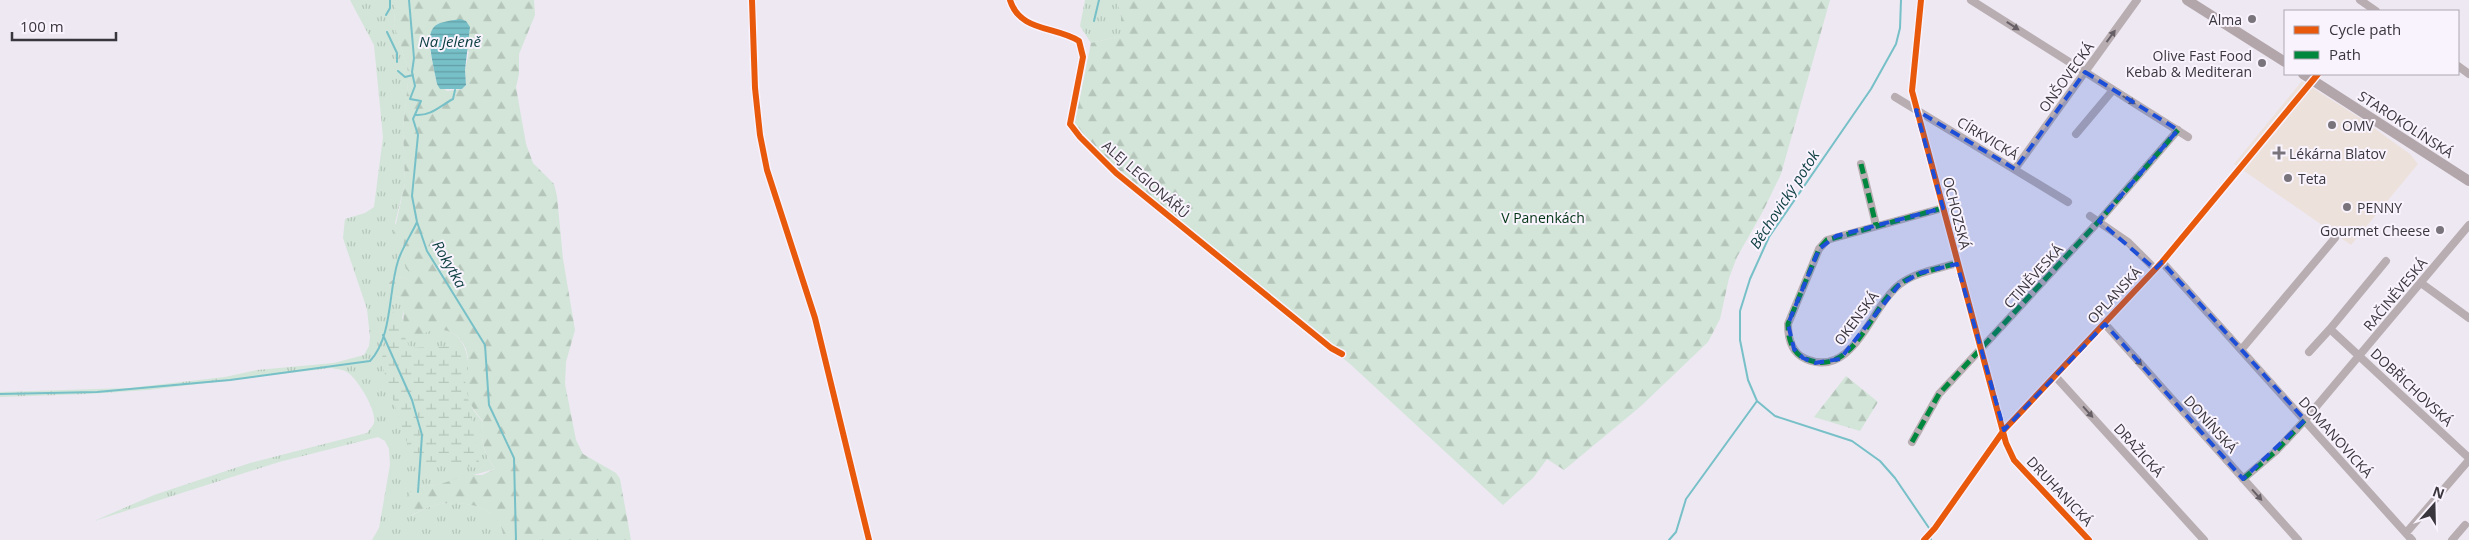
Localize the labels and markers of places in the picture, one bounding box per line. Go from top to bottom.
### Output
place label: Alma [2209,10,2242,29]
marker: Alma [2246,13,2258,25]
place label: Olive Fast Food Kebab & Mediteran [2126,46,2252,81]
marker: Olive Fast Food Kebab & Mediteran [2256,57,2268,69]
place label: OMV [2342,116,2374,135]
marker: OMV [2326,119,2338,131]
place label: Lékárna Blatov [2289,144,2386,163]
marker: Lékárna Blatov [2273,147,2285,159]
place label: Teta [2298,169,2326,188]
marker: Teta [2282,172,2294,184]
place label: PENNY [2357,198,2402,217]
marker: PENNY [2341,201,2353,213]
place label: Gourmet Cheese [2320,221,2430,240]
marker: Gourmet Cheese [2434,224,2446,236]

